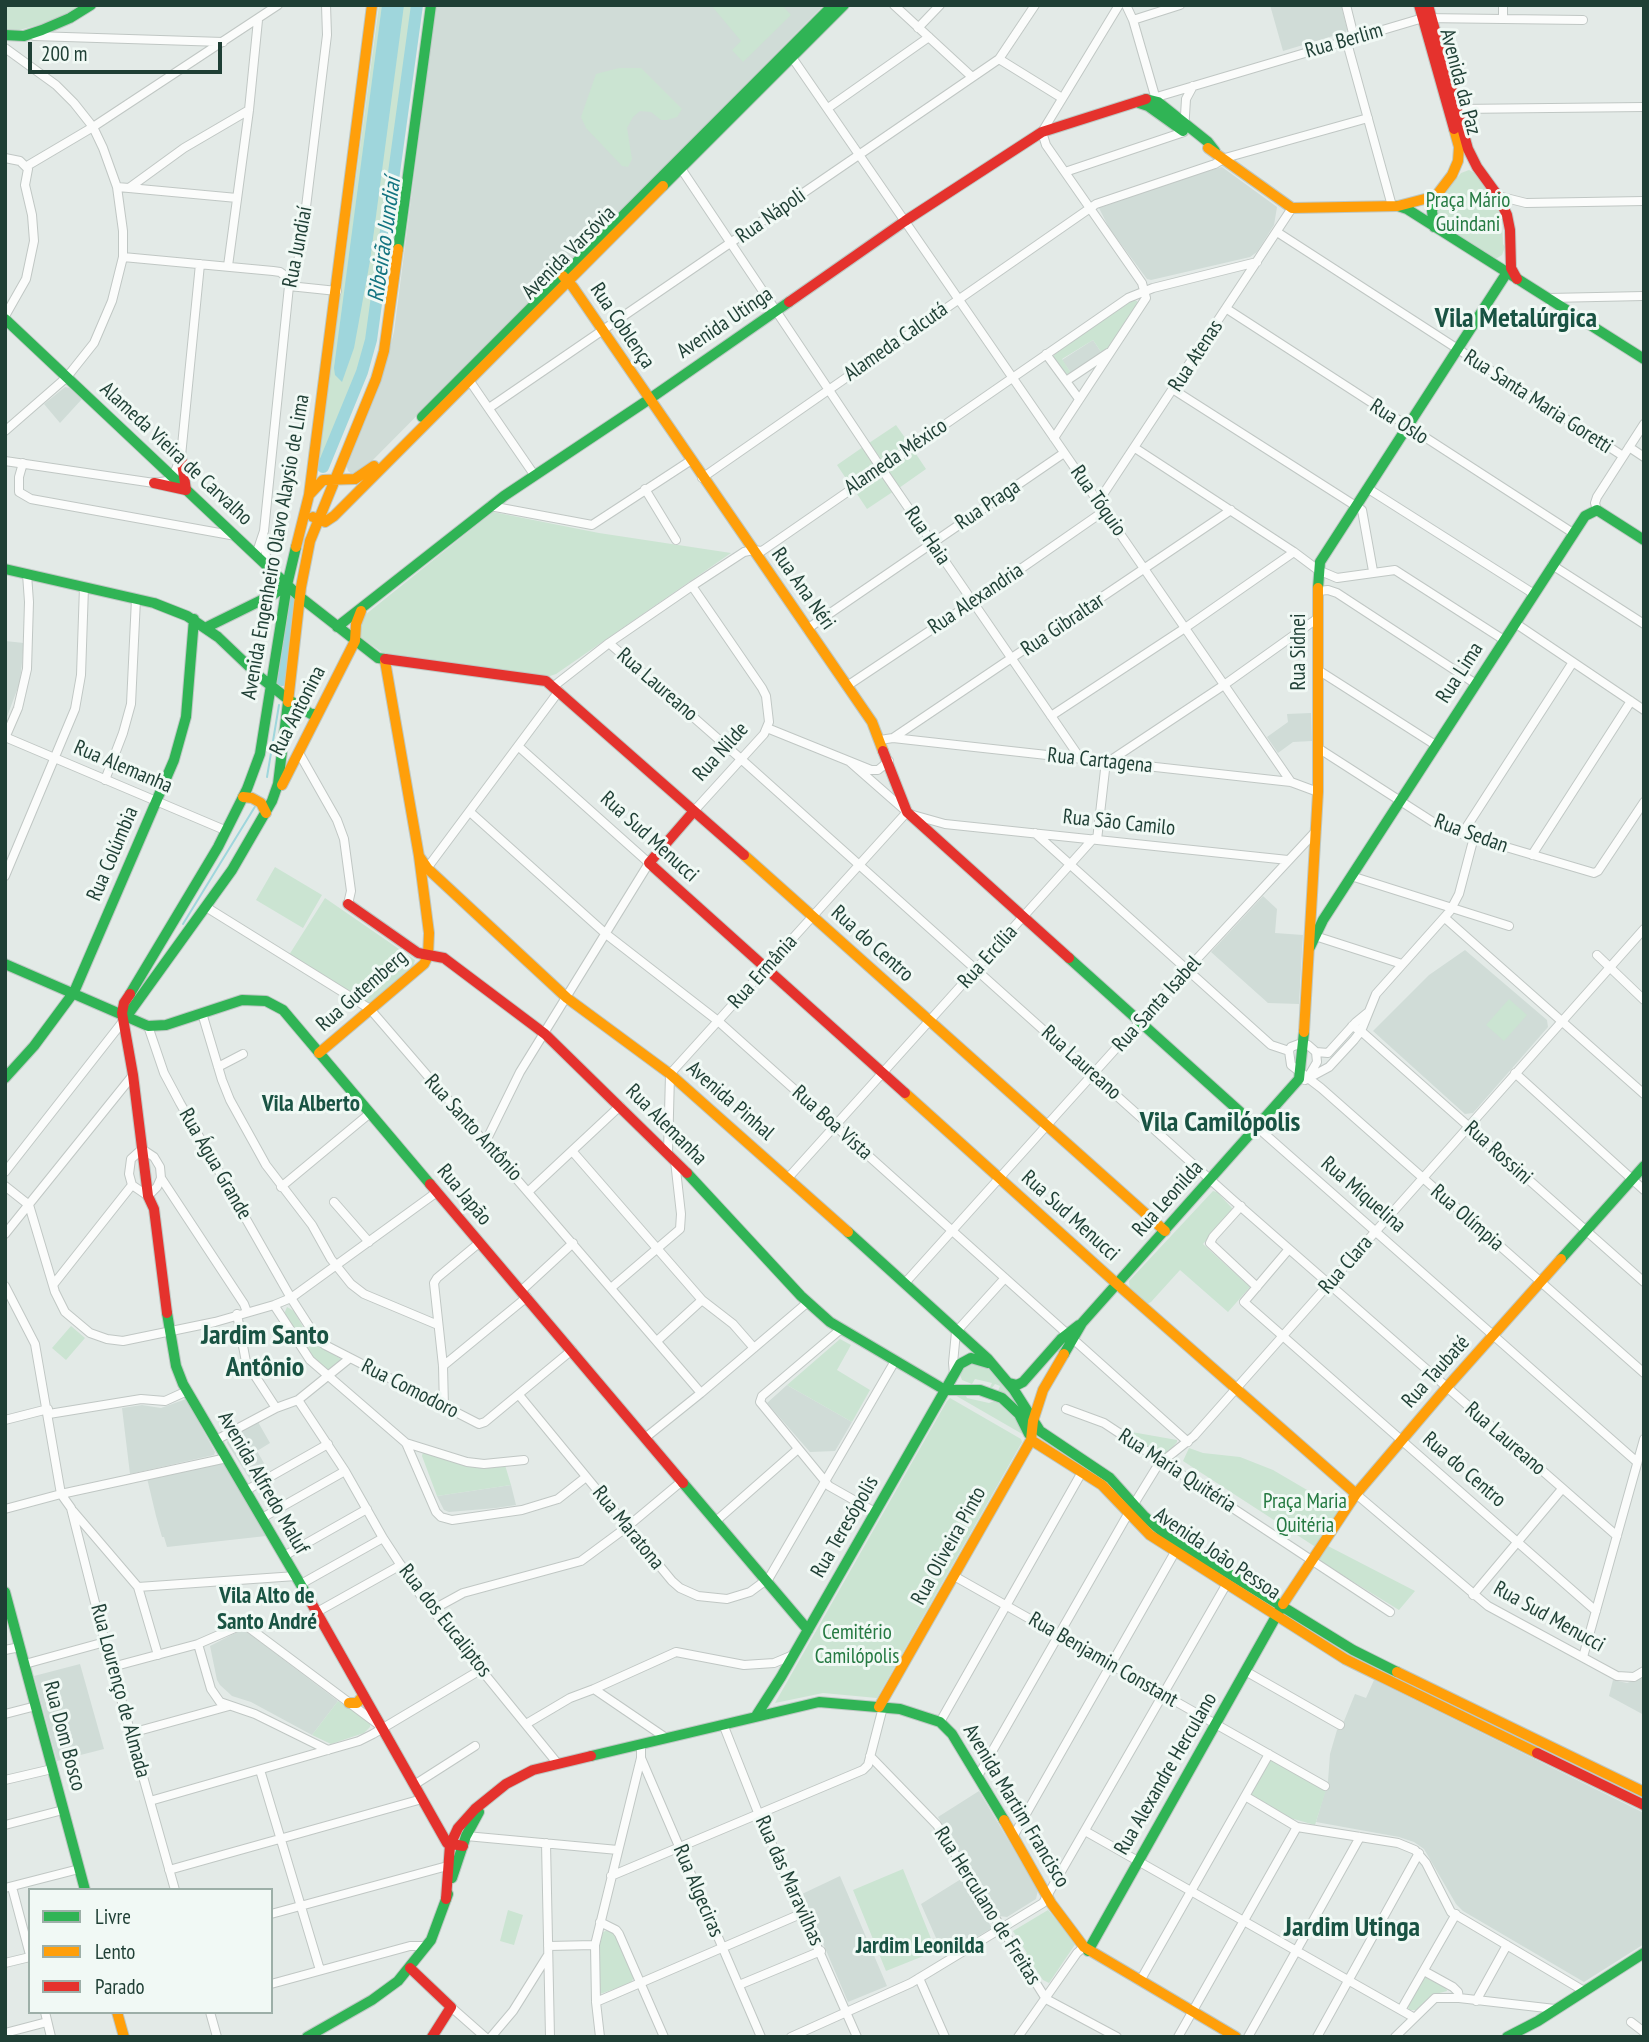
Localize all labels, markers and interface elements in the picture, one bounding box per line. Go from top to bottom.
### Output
street label: Rua Berlim [1302,18,1386,64]
street label: Avenida da Paz [1434,26,1486,138]
scale bar [32,28,226,72]
text: 200 m [41,40,87,67]
water label: Ribeirão Jundiaí [363,176,407,304]
street label: Rua Nápoli [731,183,811,249]
park label: Praça Mário Guindani [1426,188,1510,238]
street label: Avenida Varsóvia [517,201,621,305]
street label: Rua Jundiaí [278,204,318,290]
street label: Rua Coblença [584,278,660,374]
street label: Avenida Utinga [672,282,778,364]
street label: Alameda Calcutá [839,297,953,387]
district label: Vila Metalúrgica [1435,302,1597,336]
street label: Rua Atenas [1163,315,1229,397]
street label: Rua Santa Maria Goretti [1459,345,1617,459]
street label: Alameda Vieira de Carvalho [95,377,257,531]
street label: Avenida Engenheiro Olavo Alaysio de Lima [237,393,315,701]
street label: Rua Oslo [1365,394,1433,450]
street label: Alameda México [840,413,952,501]
street label: Rua Tóquio [1065,461,1131,541]
street label: Rua Praga [951,474,1025,536]
street label: Rua Haia [898,502,956,570]
street label: Rua Ana Néri [766,543,840,635]
street label: Rua Alexandria [924,558,1028,640]
street label: Rua Gibraltar [1017,588,1109,662]
street label: Rua Sidnei [1286,613,1312,691]
street label: Rua Lima [1431,638,1489,708]
street label: Rua Laureano [611,643,703,727]
street label: Rua Antonina [265,662,331,760]
street label: Rua Nilde [688,717,754,787]
street label: Rua Alemanha [70,735,176,799]
street label: Rua Cartagena [1046,743,1154,779]
street label: Rua Sud Menucci [595,786,703,888]
street label: Rua Colúmbia [82,803,144,905]
street label: Rua São Camilo [1062,805,1176,841]
street label: Rua Sedan [1431,809,1511,859]
street label: Rua do Centro [826,900,918,988]
street label: Rua Ercília [953,920,1023,994]
street label: Rua Ermânia [723,930,803,1014]
street label: Rua Gutemberg [311,945,413,1037]
street label: Rua Santa Isabel [1107,951,1207,1057]
street label: Rua Laureano [1036,1020,1126,1106]
street label: Avenida Pinhal [681,1056,779,1146]
street label: Rua Santo Antônio [419,1070,527,1186]
street label: Rua Alemanha [620,1079,712,1171]
street label: Rua Boa Vista [787,1080,877,1166]
district label: Vila Alberto [262,1090,360,1118]
street label: Rua Água Grande [173,1104,257,1224]
district label: Vila Camilópolis [1140,1106,1300,1140]
street label: Rua Rossini [1459,1116,1537,1190]
street label: Rua Miquelina [1316,1151,1410,1239]
street label: Rua Leonilda [1127,1156,1209,1242]
street label: Rua Japão [431,1159,497,1231]
street label: Rua Sud Menucci [1016,1165,1124,1267]
street label: Rua Olímpia [1425,1179,1509,1257]
street label: Rua Clara [1314,1231,1378,1299]
district label: Jardim Santo Antônio [201,1319,329,1385]
street label: Rua Taubaté [1397,1331,1475,1413]
street label: Rua Comodoro [357,1354,463,1424]
street label: Rua Laureano [1459,1397,1551,1481]
street label: Avenida Alfredo Maluf [212,1407,314,1559]
street label: Rua Maria Quitéria [1113,1424,1241,1518]
street label: Rua do Centro [1417,1427,1511,1513]
street label: Rua Teresópolis [806,1472,884,1582]
street label: Rua Maratona [587,1481,669,1575]
street label: Rua Oliveira Pinto [906,1483,992,1609]
park label: Praça Maria Quitéria [1263,1489,1347,1539]
street label: Avenida João Pessoa [1149,1502,1285,1606]
street label: Rua dos Eucaliptos [393,1560,497,1682]
street label: Rua Sud Menucci [1489,1576,1609,1658]
district label: Vila Alto de Santo André [217,1582,317,1636]
street label: Rua Lourenço de Almada [85,1601,155,1781]
street label: Rua Benjamin Constant [1024,1607,1182,1713]
park label: Cemitério Camilópolis [815,1620,899,1670]
street label: Rua Dom Bosco [37,1678,91,1794]
street label: Rua Alexandre Herculano [1109,1688,1223,1860]
street label: Avenida Martim Francisco [957,1720,1075,1892]
street label: Rua das Maravilhas [749,1812,829,1950]
street label: Rua Herculano de Freitas [928,1822,1046,1990]
street label: Rua Algeciras [667,1841,729,1941]
legend [28,1888,273,2014]
text: Livre [95,1903,131,1930]
district label: Jardim Utinga [1284,1911,1420,1945]
district label: Jardim Leonilda [856,1932,984,1960]
text: Lento [95,1938,135,1965]
text: Parado [95,1973,145,2000]

